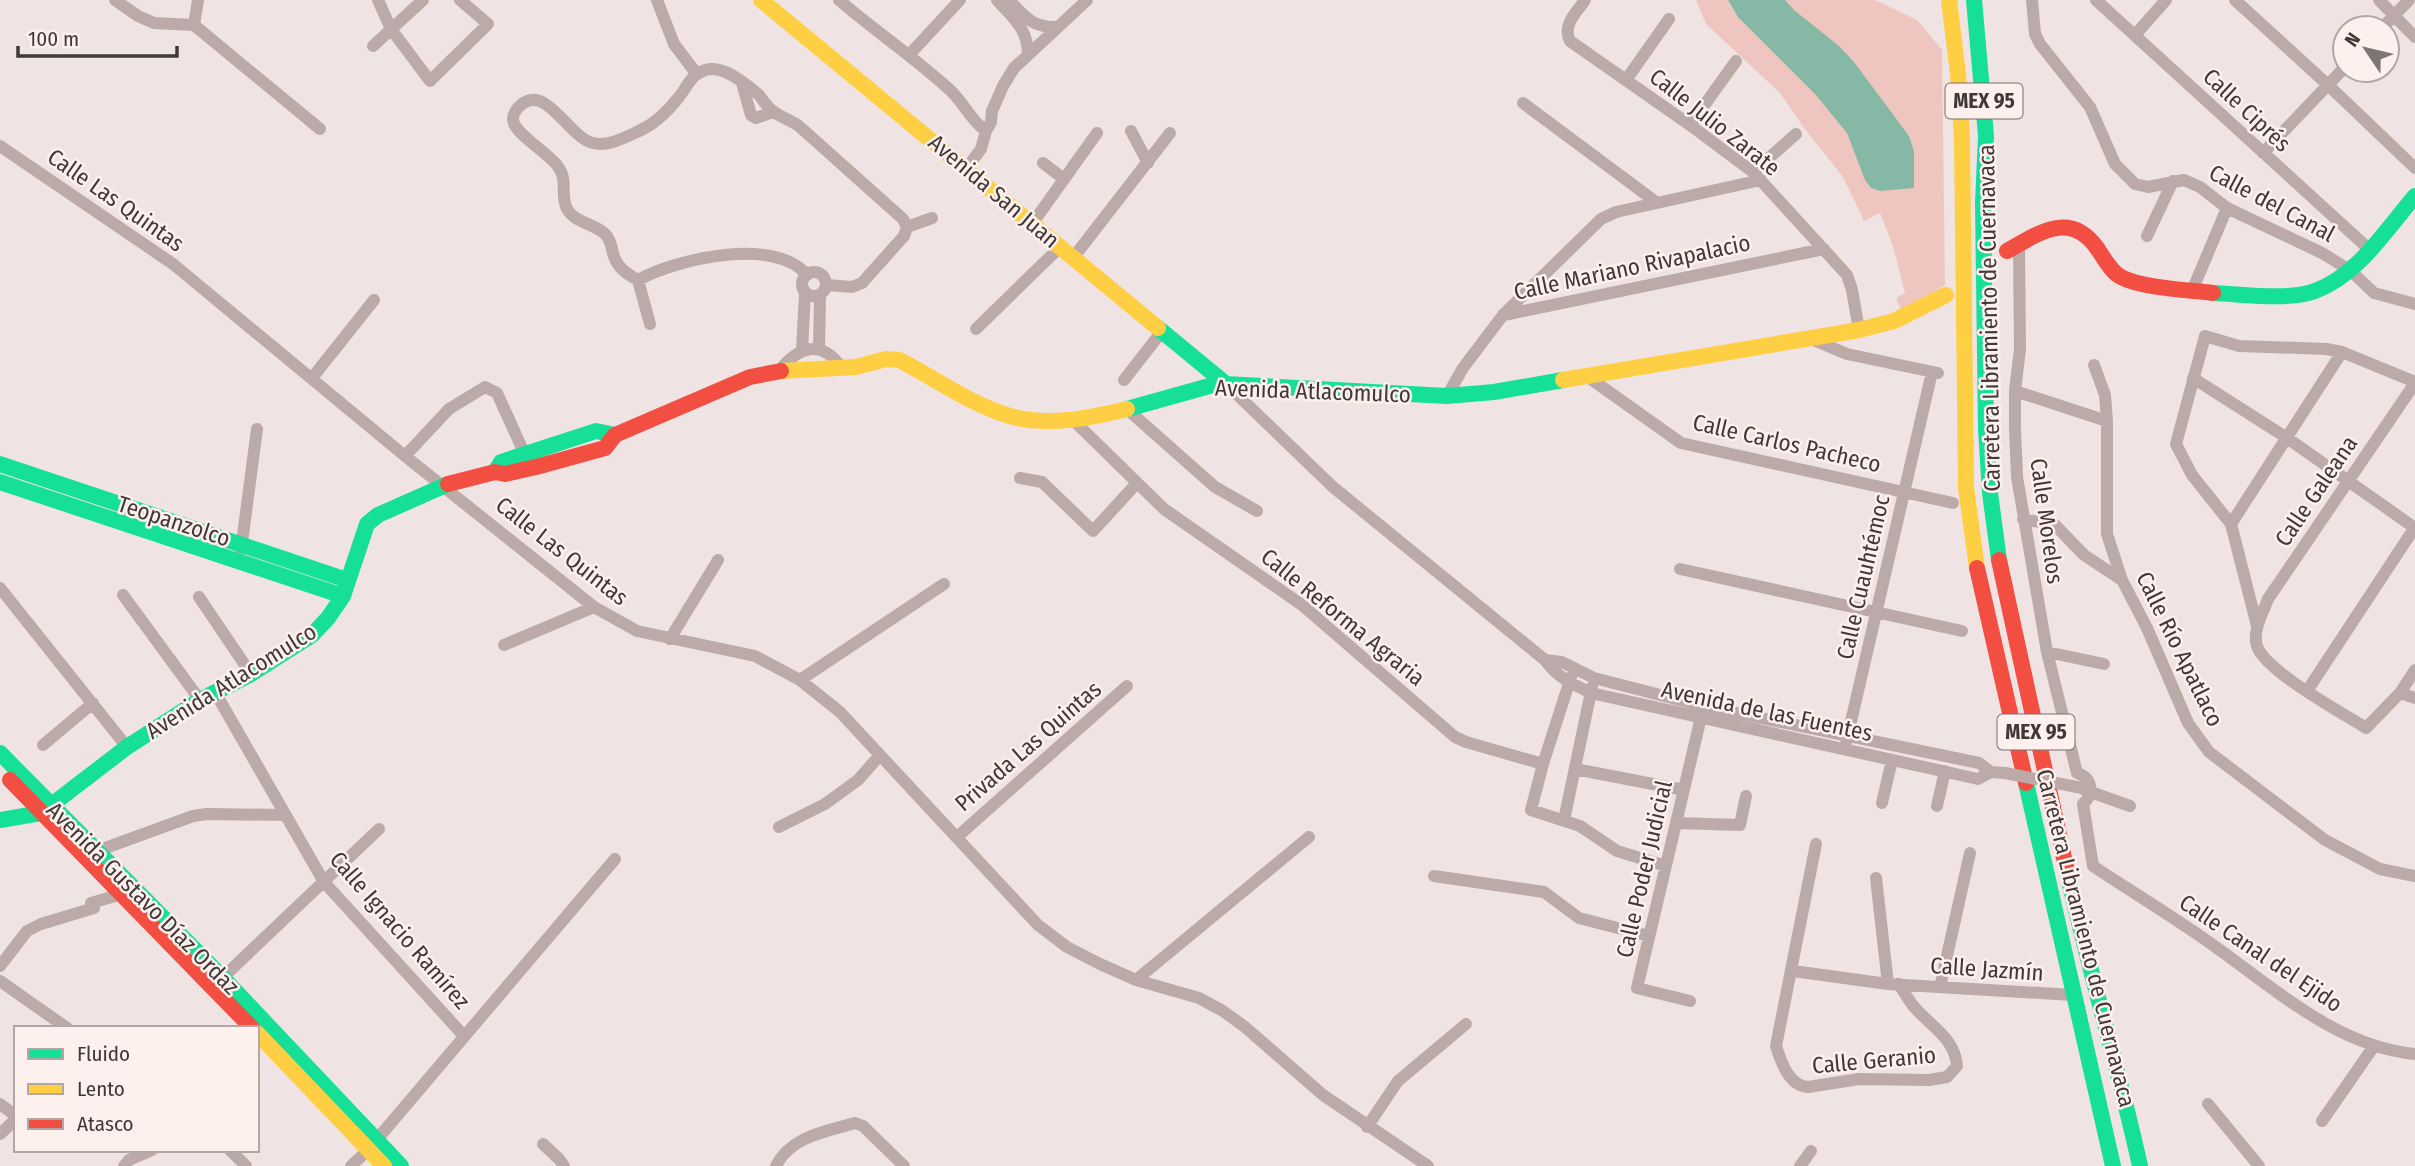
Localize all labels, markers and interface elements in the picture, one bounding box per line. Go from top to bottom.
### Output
scale bar [18,14,177,58]
north arrow [2331,14,2401,84]
text: 100 m [28,26,79,52]
text: N [2340,28,2365,51]
street label: Calle Julio Zarate [1644,62,1786,182]
street label: Calle Ciprés [2197,62,2297,158]
road number: MEX 95 [1946,84,2022,119]
street label: Avenida San Juan [923,128,1065,254]
street label: Calle Las Quintas [42,143,190,258]
street label: Carretera Libramiento de Cuernavaca [1972,144,2006,492]
street label: Calle del Canal [2204,158,2340,248]
street label: Calle Mariano Rivapalacio [1511,228,1753,306]
street label: Avenida Atlacomulco [1215,374,1411,408]
street label: Calle Carlos Pacheco [1690,408,1884,478]
street label: Calle Galeana [2269,430,2363,552]
street label: Calle Morelos [2024,456,2070,586]
street label: Teopanzolco [114,490,234,552]
street label: Calle Las Quintas [490,491,634,611]
street label: Calle Cuauhtémoc [1830,492,1896,662]
street label: Calle Reforma Agraria [1255,542,1431,692]
street label: Calle Río Apatlaco [2130,567,2230,731]
street label: Avenida Atlacomulco [141,617,321,745]
street label: Privada Las Quintas [949,675,1107,817]
street label: Avenida de las Fuentes [1659,675,1875,747]
road number: MEX 95 [1997,714,2074,750]
street label: Carretera Libramiento de Cuernavaca [2030,766,2142,1110]
street label: Calle Poder Judicial [1610,778,1678,960]
street label: Avenida Gustavo Díaz Ordaz [41,796,245,1000]
street label: Calle Ignacio Ramírez [324,846,476,1014]
street label: Calle Canal del Ejido [2174,888,2348,1018]
street label: Calle Jazmín [1929,951,2045,987]
legend [14,1026,259,1152]
text: Fluido [77,1041,130,1067]
street label: Calle Geranio [1811,1041,1937,1079]
text: Lento [77,1076,125,1102]
text: Atasco [77,1111,134,1137]

